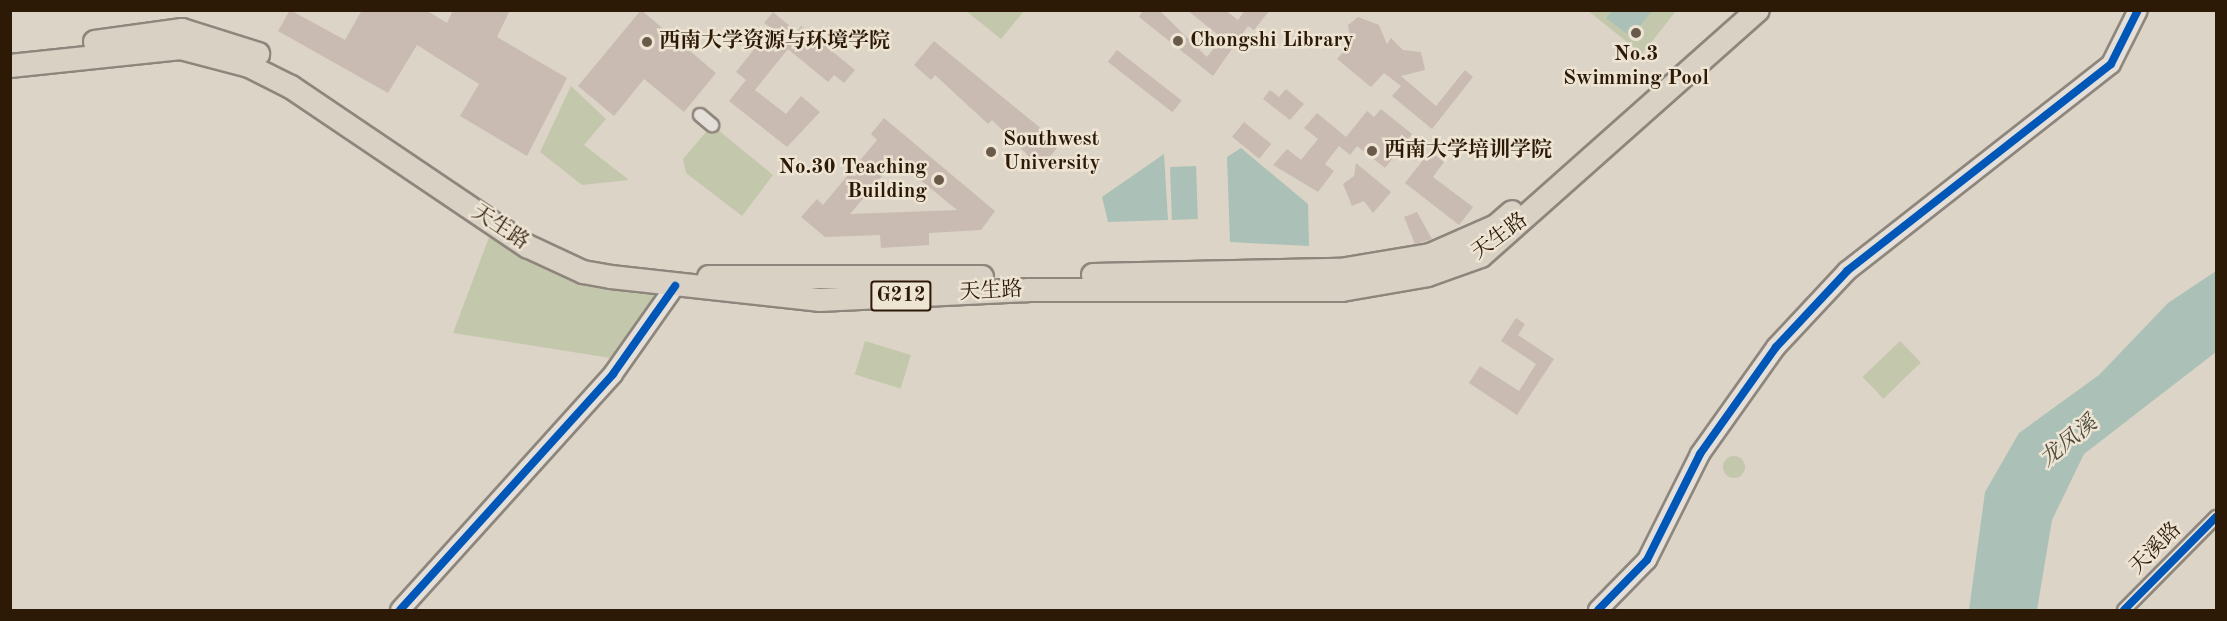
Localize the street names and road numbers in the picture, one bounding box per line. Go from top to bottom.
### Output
street label: 天生路 [467,200,533,256]
street label: 天生路 [1467,208,1533,266]
street label: 天生路 [959,278,1023,306]
road number: G212 [870,279,932,313]
street label: 天溪路 [2125,518,2187,580]

